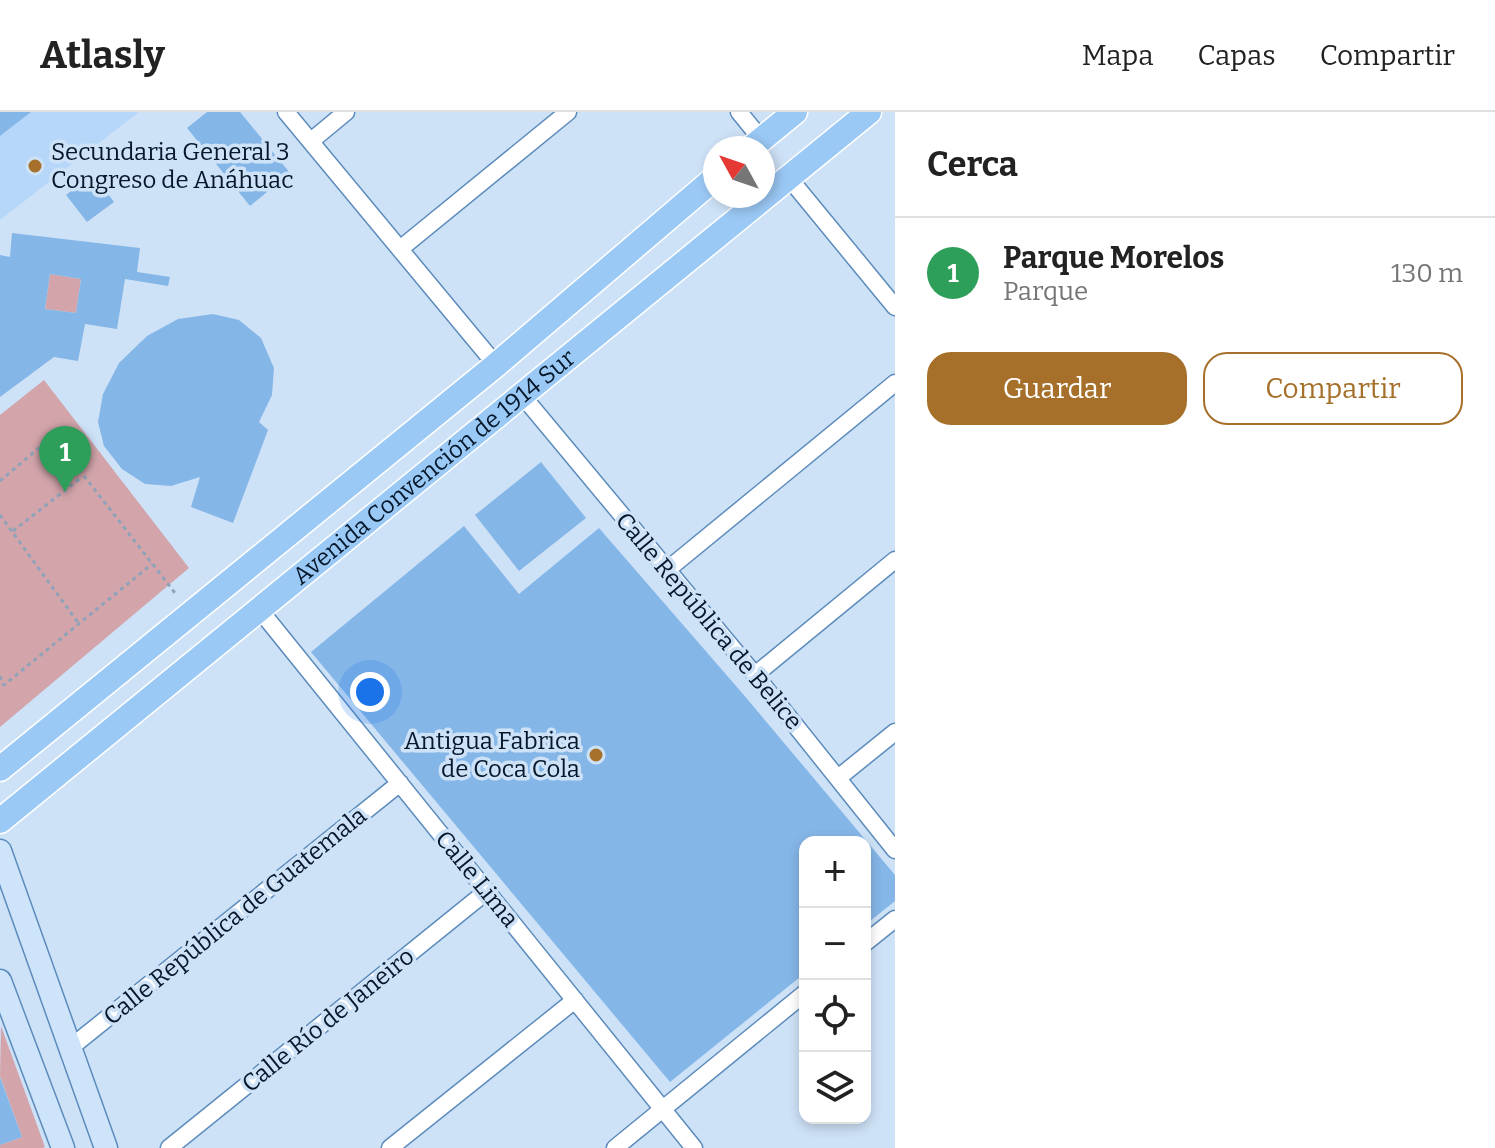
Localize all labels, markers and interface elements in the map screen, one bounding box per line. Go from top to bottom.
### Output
text: Atlasly [40,32,165,78]
text: Mapa [1082,39,1153,72]
text: Capas [1197,39,1276,72]
text: Compartir [1320,39,1455,72]
north arrow [703,136,775,208]
place label: Secundaria General 3 Congreso de Anáhuac [51,138,293,194]
text: Cerca [927,144,1018,185]
marker: Secundaria General 3 Congreso de Anáhuac [26,157,44,175]
text: Parque Morelos [1003,240,1224,276]
text: 1 [947,258,959,289]
text: 130 m [1391,258,1463,289]
text: Parque [1003,276,1088,307]
street label: Avenida Convención de 1914 Sur [287,343,581,590]
button: Guardar [927,352,1187,425]
button: Compartir [1203,352,1463,425]
pin: 1 [39,426,91,492]
street label: Calle República de Belice [610,507,808,735]
your location [350,672,390,712]
place label: Antigua Fabrica de Coca Cola [404,727,580,783]
marker: Antigua Fabrica de Coca Cola [587,746,605,764]
street label: Calle República de Guatemala [98,801,372,1031]
street label: Calle Lima [430,825,524,933]
map controls [799,836,871,1124]
button: + [799,836,871,908]
button: − [799,908,871,980]
street label: Calle Río de Janeiro [236,942,420,1098]
button: locate [799,980,871,1052]
button: layers [799,1052,871,1124]

